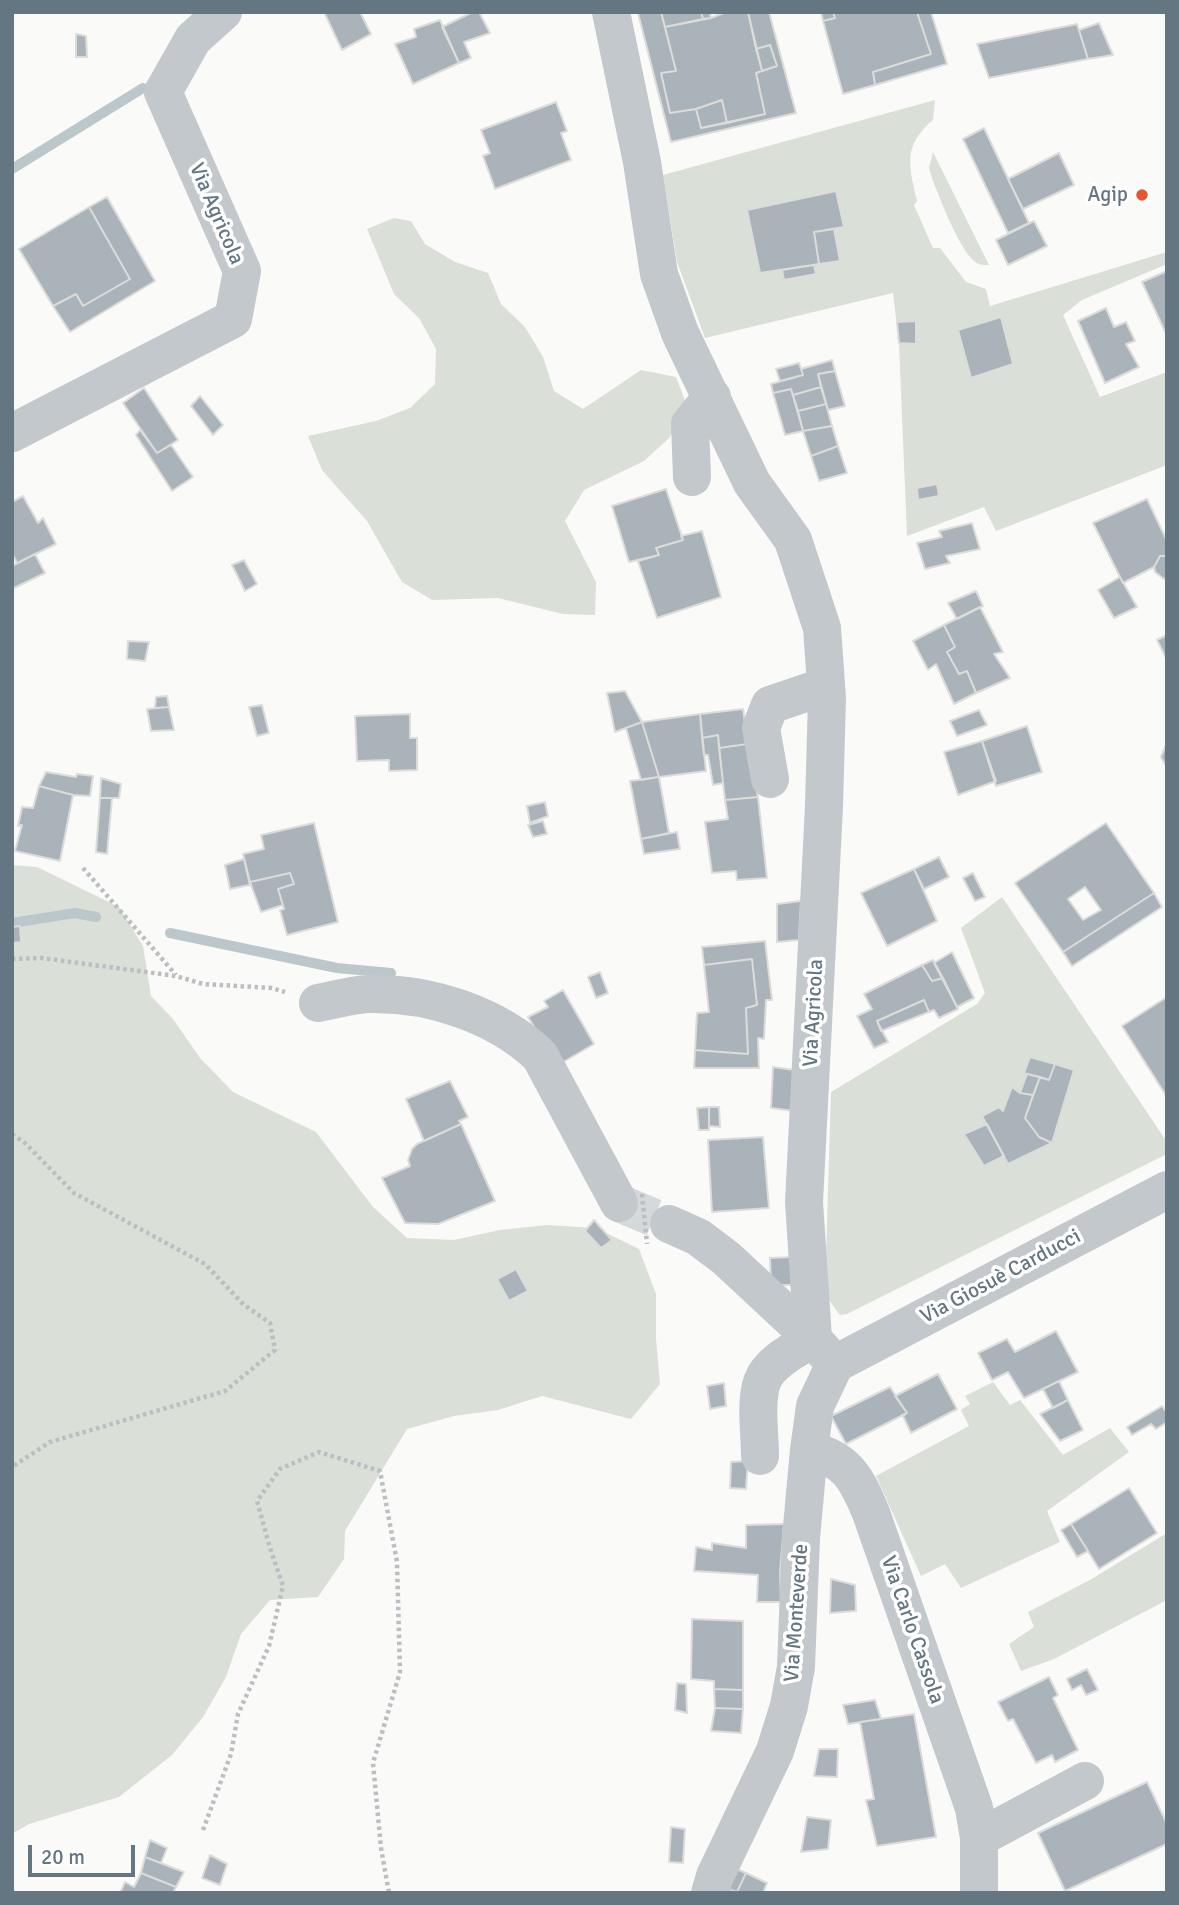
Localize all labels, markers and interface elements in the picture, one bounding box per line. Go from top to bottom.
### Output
street label: Via Agricola [183,159,249,269]
place label: Agip [1087,182,1128,208]
marker: Agip [1134,187,1150,203]
street label: Via Agricola [799,958,829,1068]
street label: Via Giosuè Carducci [917,1224,1085,1330]
street label: Via Monteverde [780,1543,814,1683]
street label: Via Carlo Cassola [875,1553,949,1707]
scale bar [32,1832,138,1876]
text: 20 m [41,1844,85,1870]

